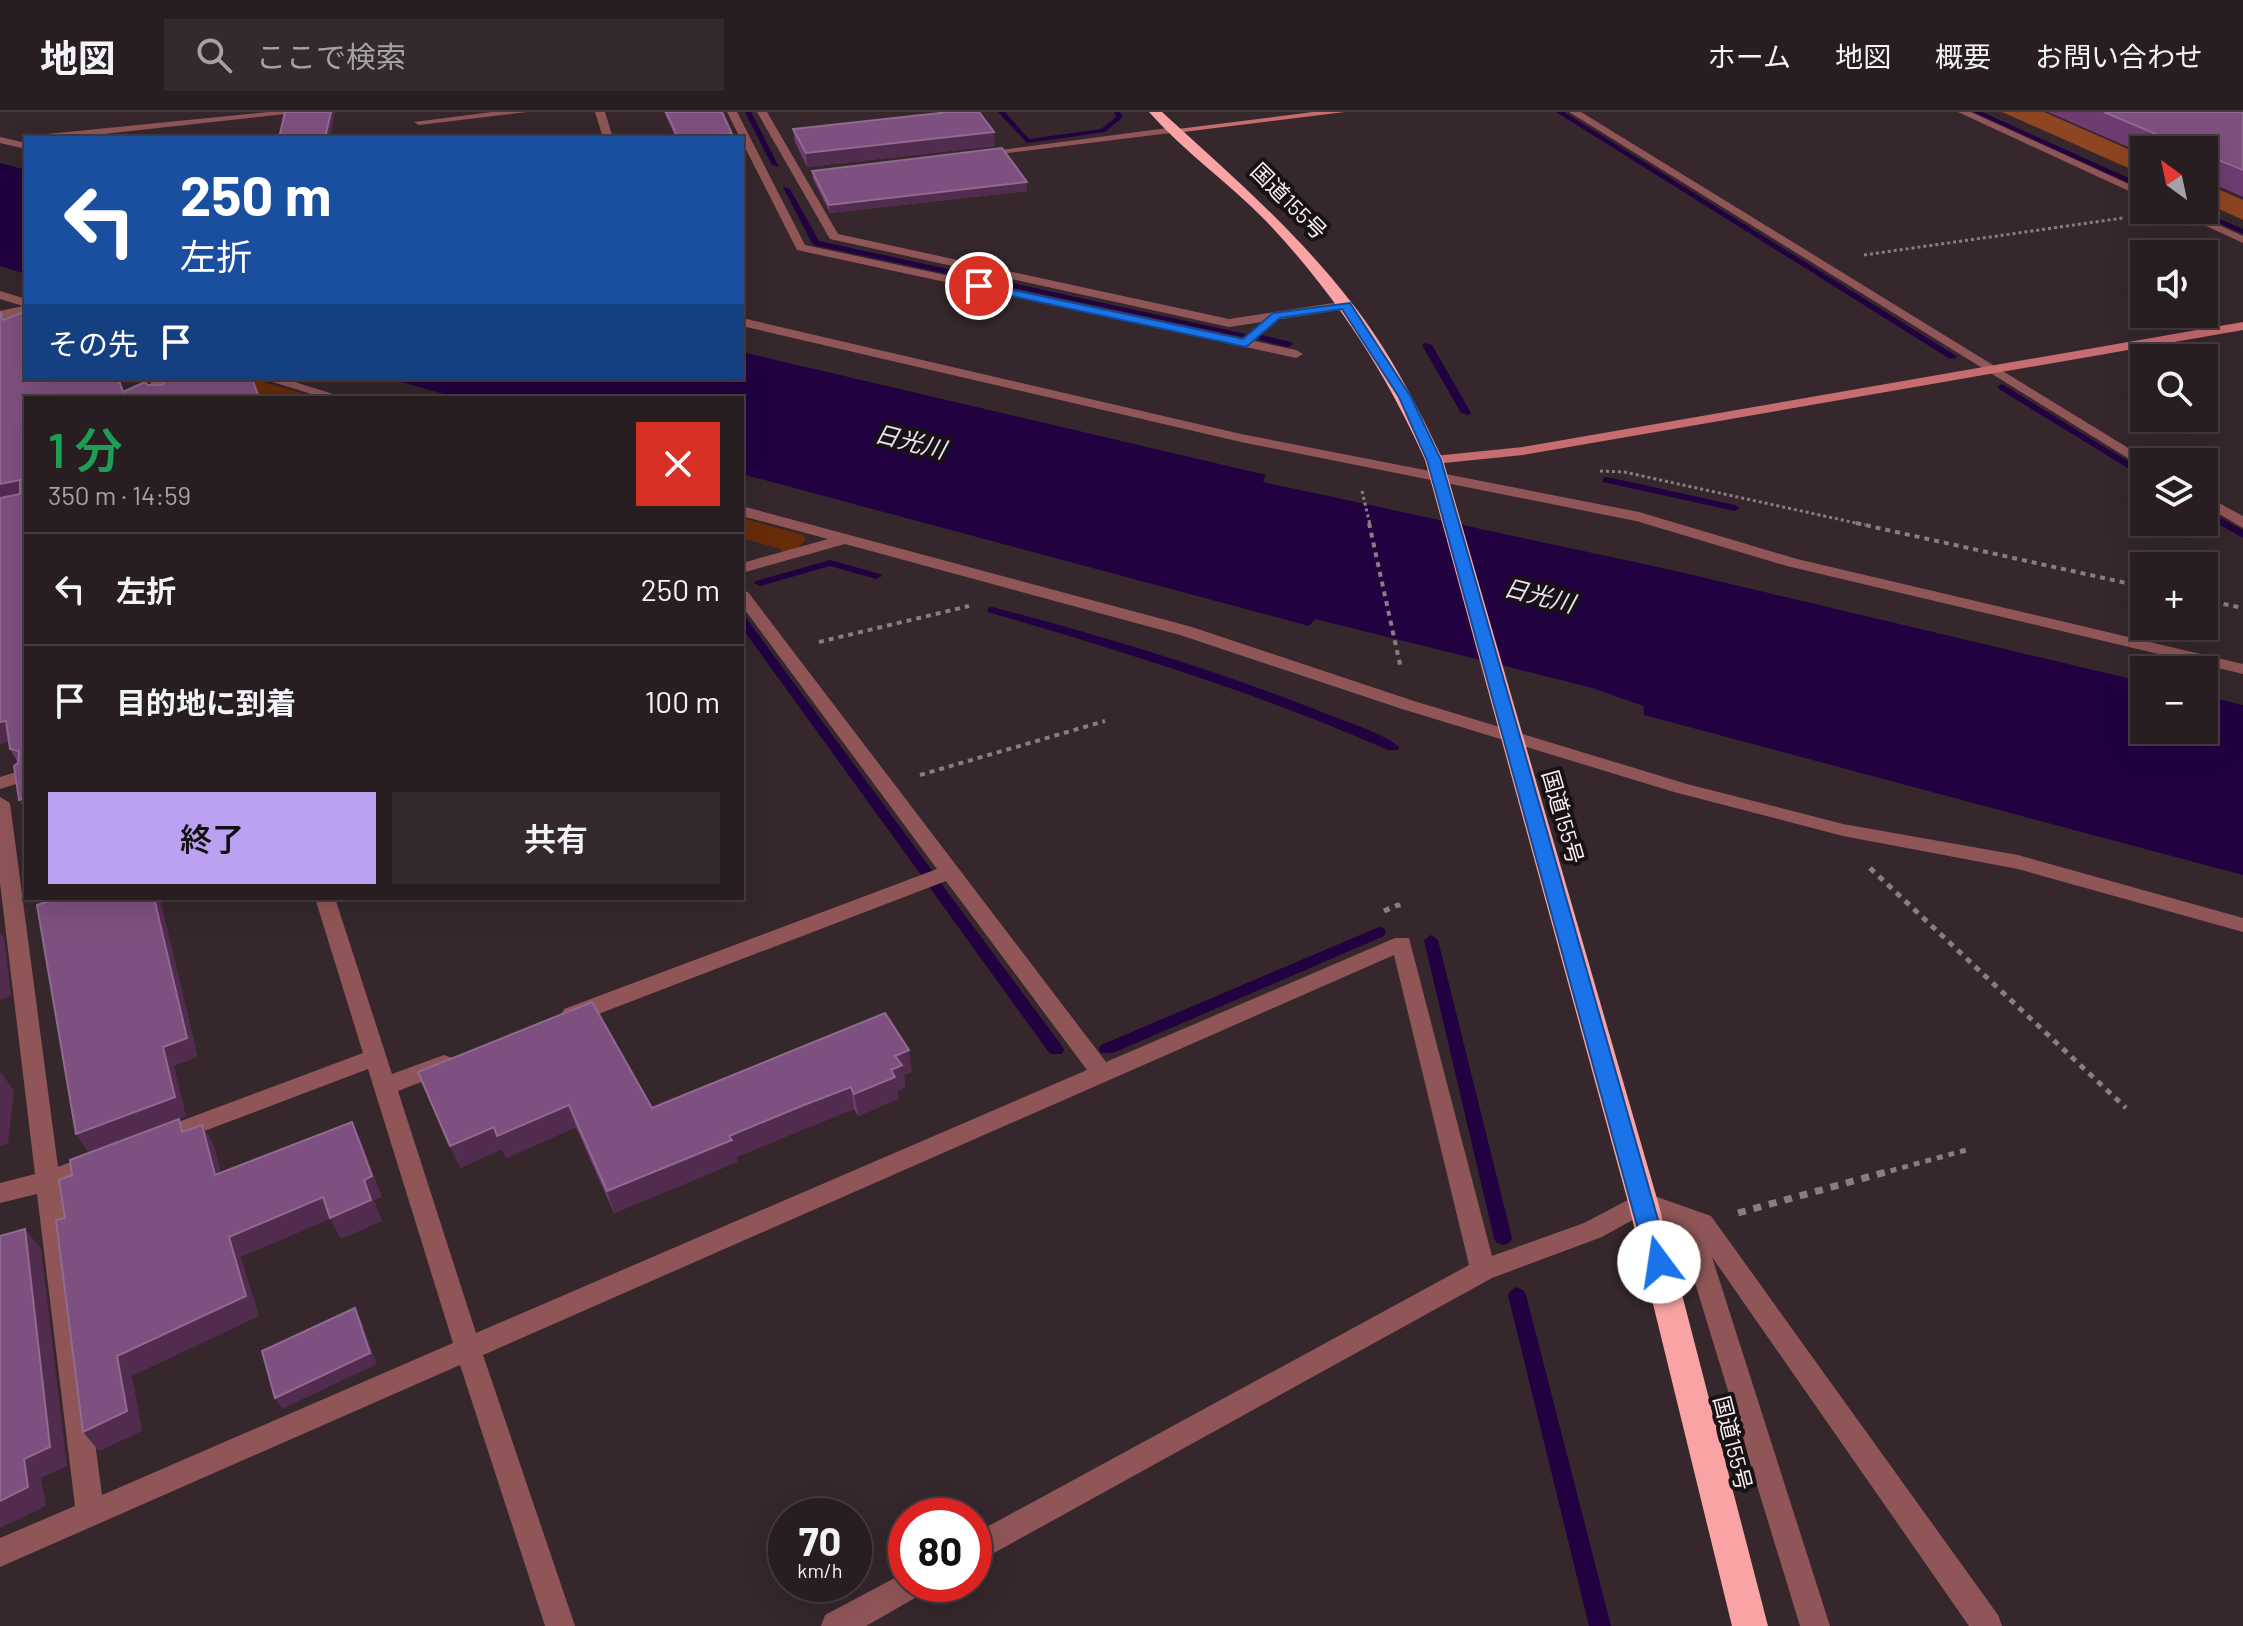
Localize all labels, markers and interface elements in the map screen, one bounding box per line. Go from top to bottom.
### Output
search box [164,19,724,91]
icon: search [192,33,236,77]
text: 地図 [40,34,116,80]
text: ここで検索 [256,38,406,74]
text: ホーム [1708,39,1791,73]
text: 地図 [1835,39,1891,73]
text: 概要 [1935,39,1991,73]
text: お問い合わせ [2035,39,2203,73]
north arrow [2130,136,2218,224]
map controls [2130,136,2218,744]
street label: 国道155号 [1246,157,1333,244]
text: 250 m [180,160,331,227]
icon: left [48,168,152,272]
text: 左折 [180,234,252,277]
button: sound [2130,240,2218,328]
pin [945,252,1013,320]
icon: arrive [957,264,1001,308]
icon: arrive [154,320,198,364]
text: その先 [48,325,138,361]
button: search [2130,344,2218,432]
water label: 日光川 [872,418,952,464]
text: 1 分 [48,420,123,478]
button: close [636,422,720,506]
button: layers [2130,448,2218,536]
text: 350 m · 14:59 [48,479,191,510]
button: + [2130,552,2218,640]
icon: left [48,567,92,611]
text: 250 m [641,571,720,607]
text: 左折 [116,572,176,608]
water label: 日光川 [1501,572,1581,618]
button: − [2130,656,2218,744]
icon: arrive [48,679,92,723]
text: 100 m [645,683,720,719]
text: 目的地に到着 [116,684,296,720]
street label: 国道155号 [1538,767,1590,867]
button: 終了 [48,792,376,884]
button: 共有 [392,792,720,884]
position arrow [1617,1220,1701,1304]
street label: 国道155号 [1710,1393,1758,1493]
speed limit sign: 80 [888,1498,992,1602]
text: 70 [799,1516,841,1564]
text: km/h [797,1558,843,1582]

